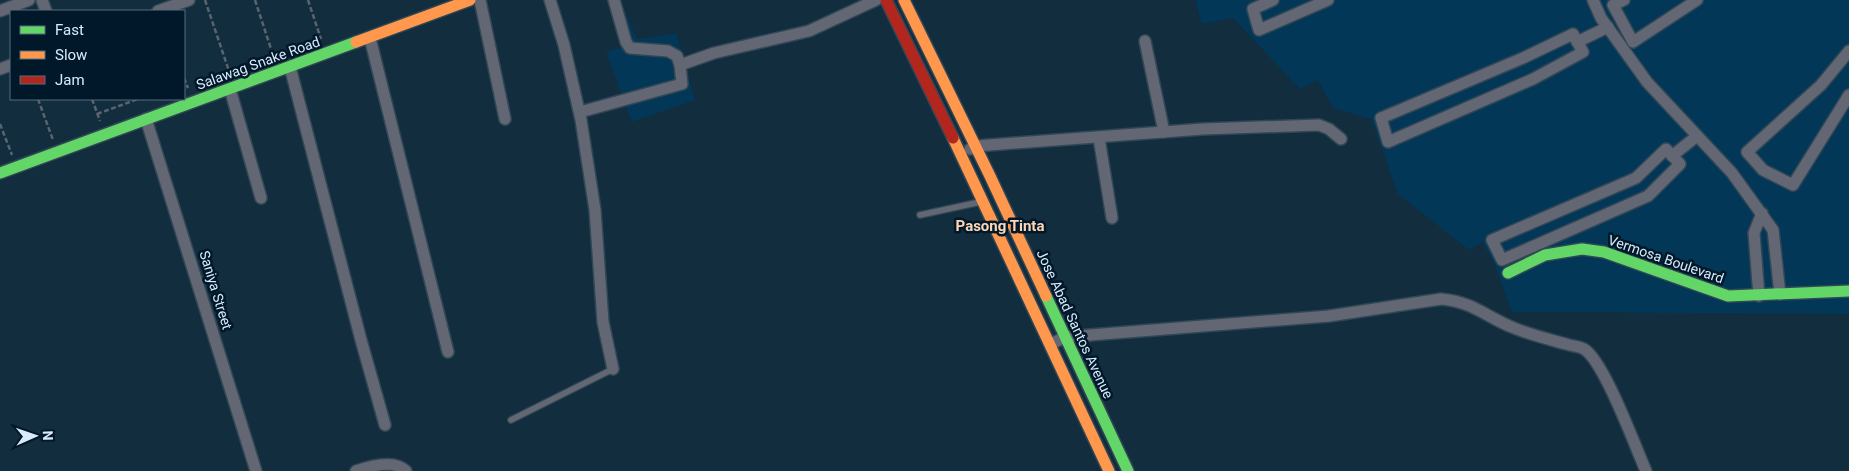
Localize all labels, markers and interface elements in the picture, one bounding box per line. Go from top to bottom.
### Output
legend [10,10,185,100]
text: Fast [55,21,84,39]
street label: Salawag Snake Road [194,33,322,93]
text: Slow [55,46,87,64]
text: Jam [55,71,85,89]
district label: Pasong Tinta [956,217,1044,235]
street label: Vermosa Boulevard [1606,232,1726,286]
street label: Jose Abad Santos Avenue [1033,247,1117,401]
street label: Saniya Street [196,249,236,332]
north arrow [10,411,60,461]
text: N [40,430,56,441]

